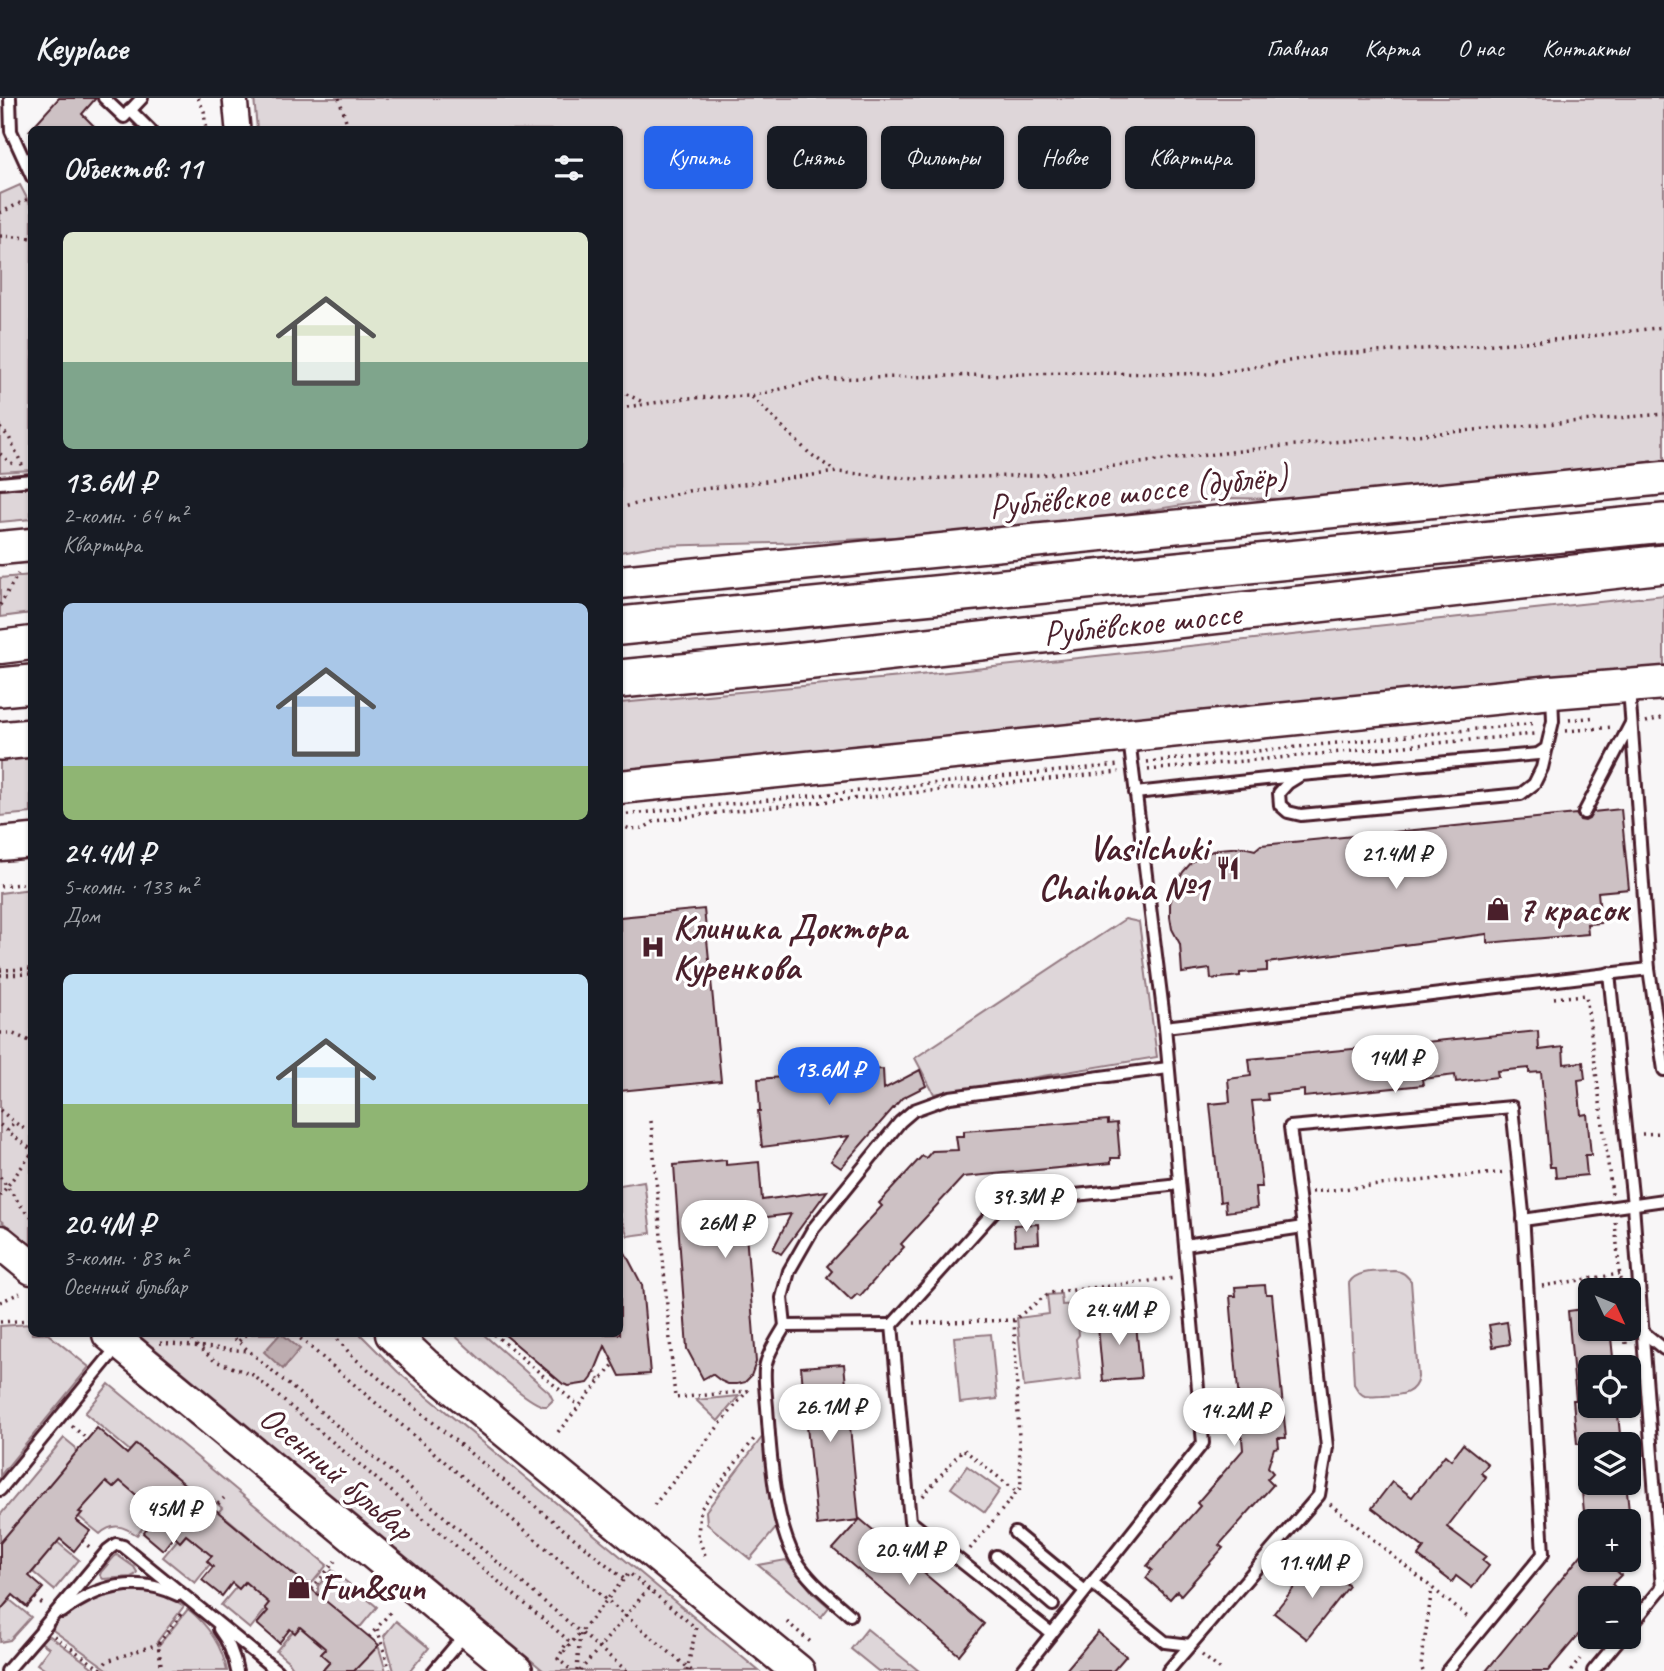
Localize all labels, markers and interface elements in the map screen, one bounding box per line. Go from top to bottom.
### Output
text: Keyplace [35,27,128,69]
text: Главная [1266,33,1327,63]
text: Карта [1365,33,1419,63]
text: О нас [1457,33,1504,63]
text: Контакты [1542,33,1629,63]
chip: Купить [644,126,753,189]
chip: Снять [767,126,867,189]
chip: Фильтры [881,126,1004,189]
chip: Новое [1018,126,1111,189]
chip: Квартира [1125,126,1255,189]
text: Объектов: 11 [63,149,202,187]
icon: filters [550,149,588,187]
icon: home [263,278,389,404]
street label: Рублёвское шоссе (дублёр) [987,453,1292,529]
text: 13.6M ₽ [63,463,155,501]
text: 2-комн. · 64 m² [63,501,187,530]
text: Квартира [63,530,141,559]
street label: Рублёвское шоссе [1041,590,1246,656]
icon: home [263,649,389,775]
place label: Vasilchuki Chaihona №1 [1039,826,1212,911]
pin: 21.4M ₽ [1331,832,1461,891]
text: 24.4M ₽ [63,834,154,872]
text: 21.4M ₽ [1361,839,1431,868]
restaurant icon: Vasilchuki Chaihona №1 [1214,854,1242,882]
text: 5-комн. · 133 m² [63,872,197,901]
place label: 7 красок [1518,887,1631,932]
shop icon: 7 красок [1484,895,1512,923]
text: Дом [63,901,100,930]
place label: Клиника Доктора Куренкова [673,905,909,990]
hospital icon: Клиника Доктора Куренкова [639,933,667,961]
icon: home [263,1020,389,1146]
pin: 14M ₽ [1346,1035,1444,1095]
text: 14M ₽ [1368,1043,1422,1072]
pin: 13.6M ₽ [764,1048,894,1107]
text: 13.6M ₽ [794,1055,864,1084]
pin: 39.3M ₽ [961,1174,1091,1234]
text: 39.3M ₽ [991,1182,1061,1211]
pin: 26M ₽ [676,1200,774,1260]
text: 20.4M ₽ [63,1205,154,1243]
text: 26M ₽ [697,1208,753,1237]
text: 3-комн. · 83 m² [63,1243,187,1272]
text: Осенний бульвар [63,1272,187,1301]
north arrow [1578,1278,1642,1340]
map controls [1578,1278,1641,1649]
pin: 24.4M ₽ [1054,1288,1184,1347]
text: 24.4M ₽ [1084,1295,1154,1324]
button: locate [1578,1355,1641,1418]
pin: 26.1M ₽ [765,1384,895,1444]
pin: 14.2M ₽ [1169,1388,1299,1448]
text: 26.1M ₽ [795,1392,865,1421]
street label: Осенний бульвар [250,1395,425,1552]
text: 14.2M ₽ [1199,1396,1269,1425]
button: layers [1578,1432,1641,1495]
pin: 45M ₽ [124,1486,222,1546]
text: 45M ₽ [146,1494,200,1523]
button: + [1578,1509,1641,1572]
pin: 20.4M ₽ [844,1528,974,1587]
text: 20.4M ₽ [874,1535,944,1564]
pin: 11.4M ₽ [1247,1540,1377,1600]
text: 11.4M ₽ [1277,1548,1347,1577]
place label: Fun&sun [319,1565,426,1610]
shop icon: Fun&sun [285,1573,313,1601]
button: − [1578,1586,1641,1649]

